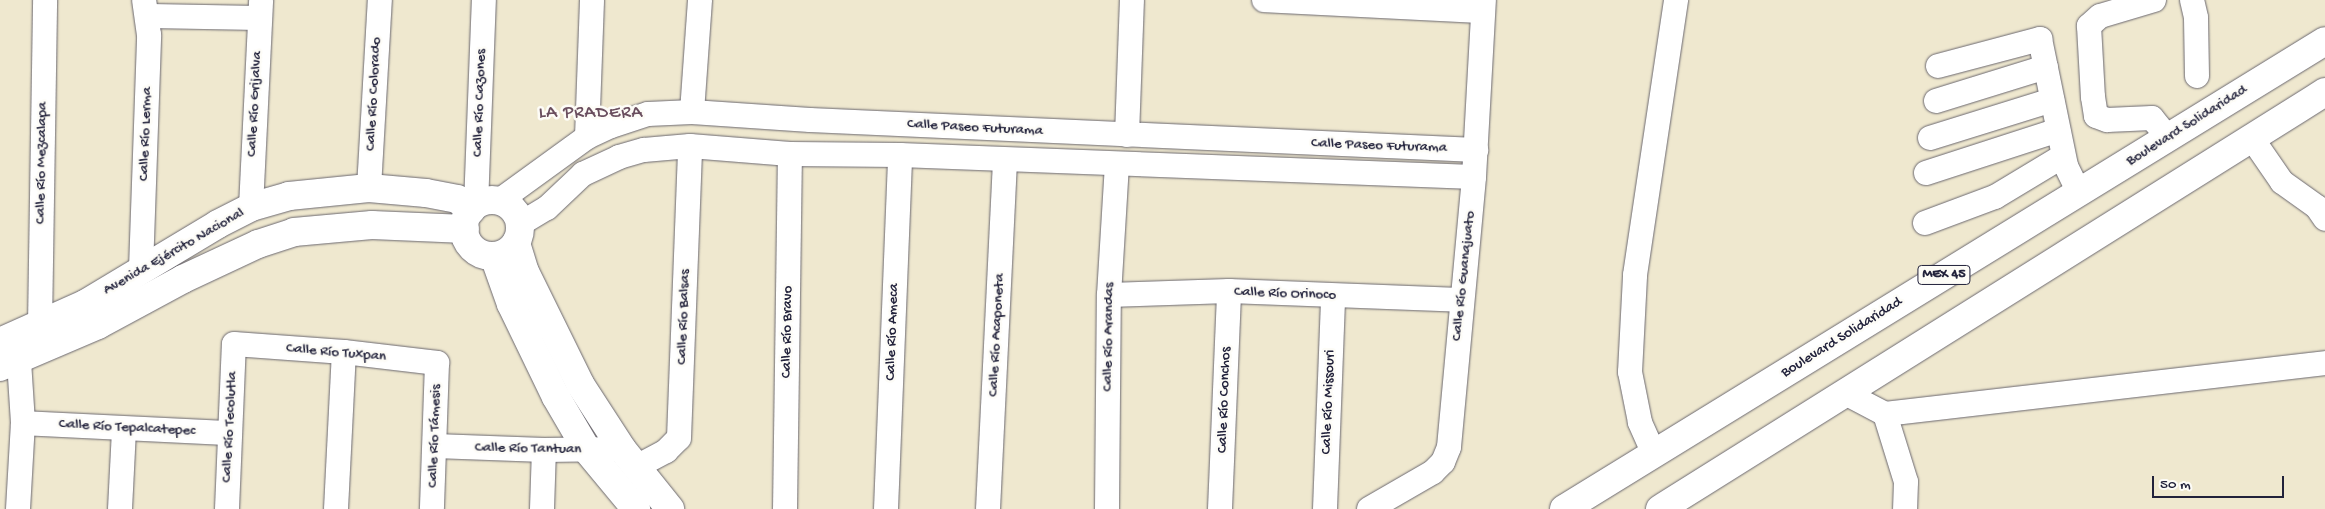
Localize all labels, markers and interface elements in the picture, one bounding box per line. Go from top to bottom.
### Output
street label: Calle Río Colorado [362,37,386,151]
street label: Calle Río Cazones [469,49,491,157]
street label: Calle Río Grijalva [243,51,267,157]
street label: Boulevard Solidaridad [2123,82,2251,170]
street label: Calle Río Lerma [135,87,157,181]
street label: Calle Río Mezcalapa [32,102,52,224]
district label: LA PRADERA [538,103,644,125]
street label: Calle Paseo Futurama [907,115,1043,141]
street label: Calle Paseo Futurama [1311,135,1447,157]
street label: Avenida Ejército Nacional [100,204,248,300]
street label: Calle Río Guanajuato [1448,210,1480,342]
road number: MEX 45 [1916,264,1972,286]
street label: Calle Río Balsas [673,269,695,365]
street label: Calle Río Acaponeta [985,273,1009,397]
street label: Calle Río Arandas [1099,282,1119,392]
street label: Calle Río Ameca [882,283,904,381]
street label: Calle Río Orinoco [1234,283,1336,305]
street label: Calle Río Bravo [778,286,798,378]
street label: Boulevard Solidaridad [1778,294,1906,382]
street label: Calle Río Tuxpan [285,340,387,366]
street label: Calle Río Conchos [1214,347,1236,453]
street label: Calle Río Missouri [1318,349,1340,455]
street label: Calle Río Tecolutla [218,371,242,483]
street label: Calle Río Támesis [424,384,446,488]
street label: Calle Río Tepalcatepec [58,415,196,441]
street label: Calle Río Tantuan [475,439,581,459]
scale bar [2155,466,2288,498]
text: 50 m [2160,476,2191,494]

